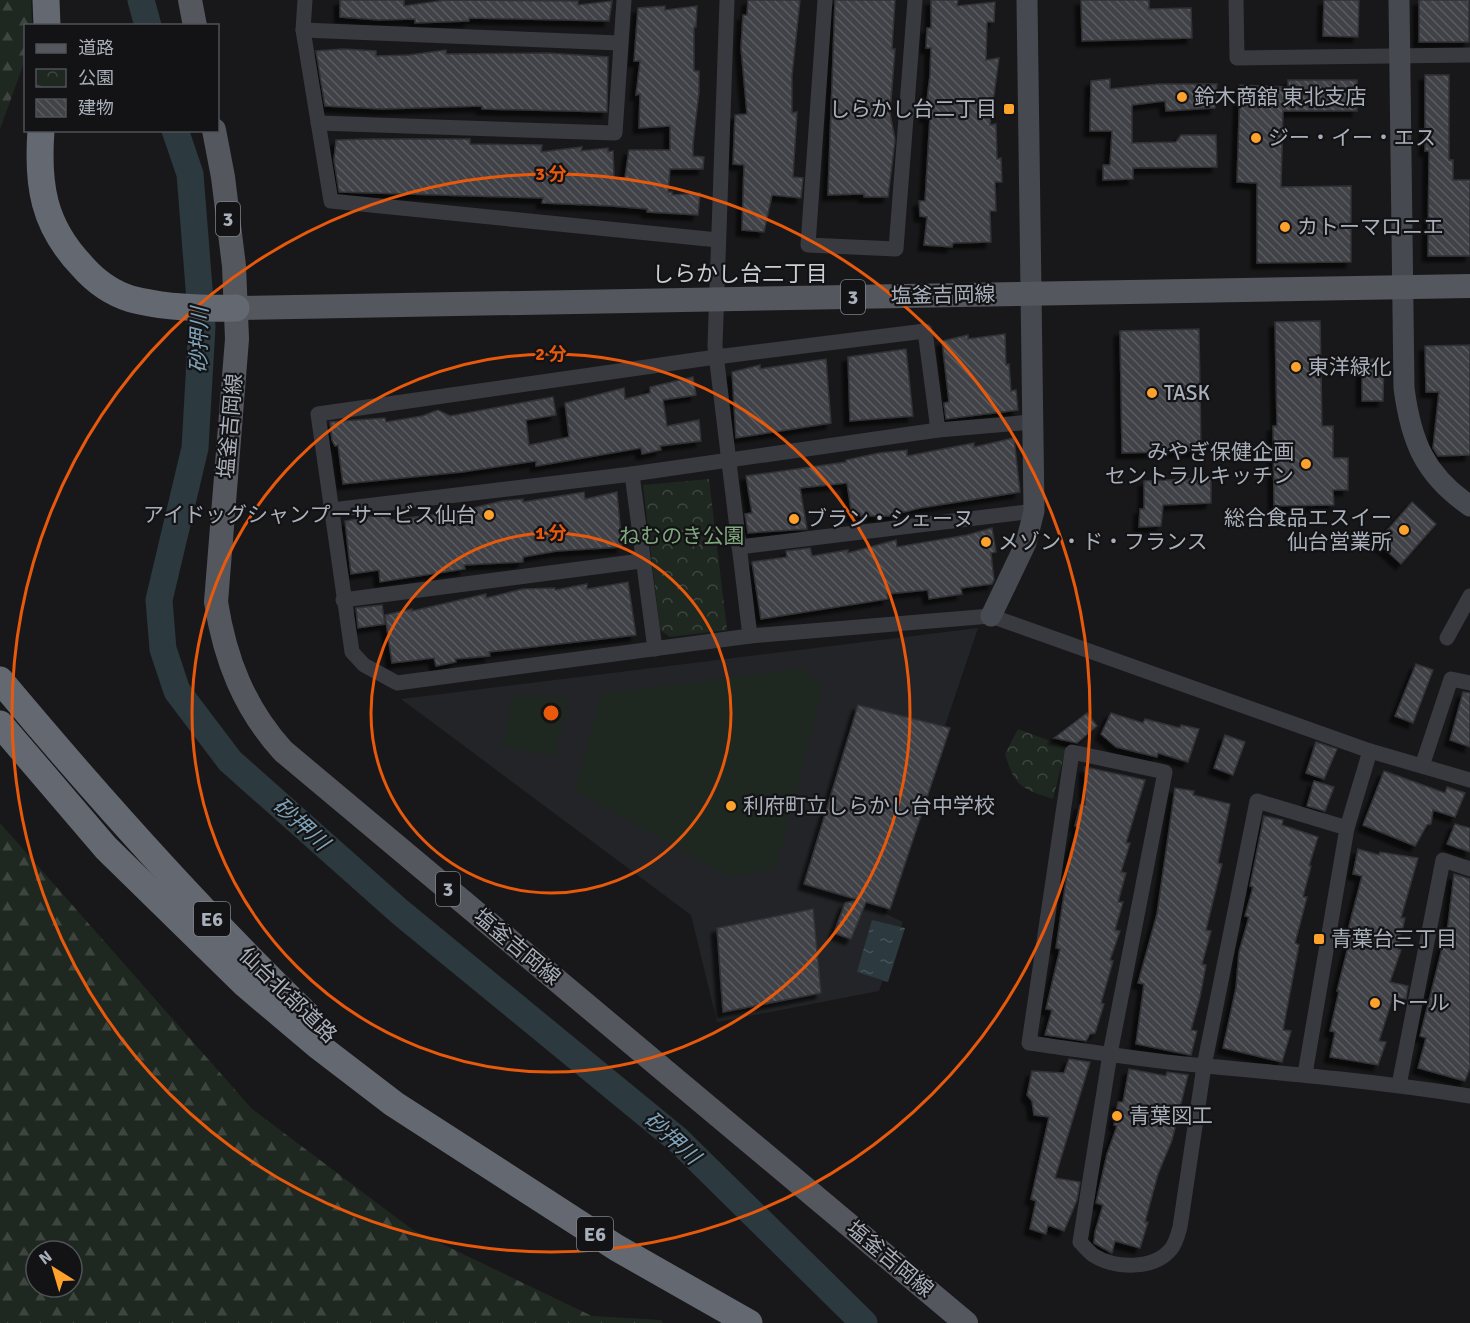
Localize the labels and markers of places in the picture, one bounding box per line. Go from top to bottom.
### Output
place label: 鈴木商舘 東北支店 [1194,84,1367,110]
marker: 鈴木商舘 東北支店 [1175,90,1189,104]
place label: しらかし台二丁目 [829,96,997,122]
marker: しらかし台二丁目 [1002,102,1016,116]
place label: ジー・イー・エス [1268,125,1436,151]
marker: ジー・イー・エス [1249,131,1263,145]
place label: カトーマロニエ [1297,214,1444,240]
marker: カトーマロニエ [1278,220,1292,234]
place label: 東洋緑化 [1308,354,1392,380]
marker: 東洋緑化 [1289,360,1303,374]
place label: TASK [1164,380,1211,406]
marker: TASK [1145,386,1159,400]
place label: みやぎ保健企画 セントラルキッチン [1105,439,1294,489]
marker: みやぎ保健企画 セントラルキッチン [1299,457,1313,471]
place label: アイドッグシャンプーサービス仙台 [143,502,477,528]
place label: 総合食品エスイー 仙台営業所 [1224,505,1392,555]
place label: ブラン・シェーヌ [806,506,974,532]
marker: アイドッグシャンプーサービス仙台 [482,508,496,522]
marker: ブラン・シェーヌ [787,512,801,526]
marker: 総合食品エスイー 仙台営業所 [1397,523,1411,537]
place label: メゾン・ド・フランス [998,529,1208,555]
marker: メゾン・ド・フランス [979,535,993,549]
centre of rings [541,703,561,723]
place label: 利府町立しらかし台中学校 [743,793,995,819]
marker: 利府町立しらかし台中学校 [724,799,738,813]
place label: 青葉台三丁目 [1331,926,1457,952]
marker: 青葉台三丁目 [1312,932,1326,946]
place label: トール [1387,990,1450,1016]
marker: トール [1368,996,1382,1010]
place label: 青葉図工 [1129,1103,1213,1129]
marker: 青葉図工 [1110,1109,1124,1123]

